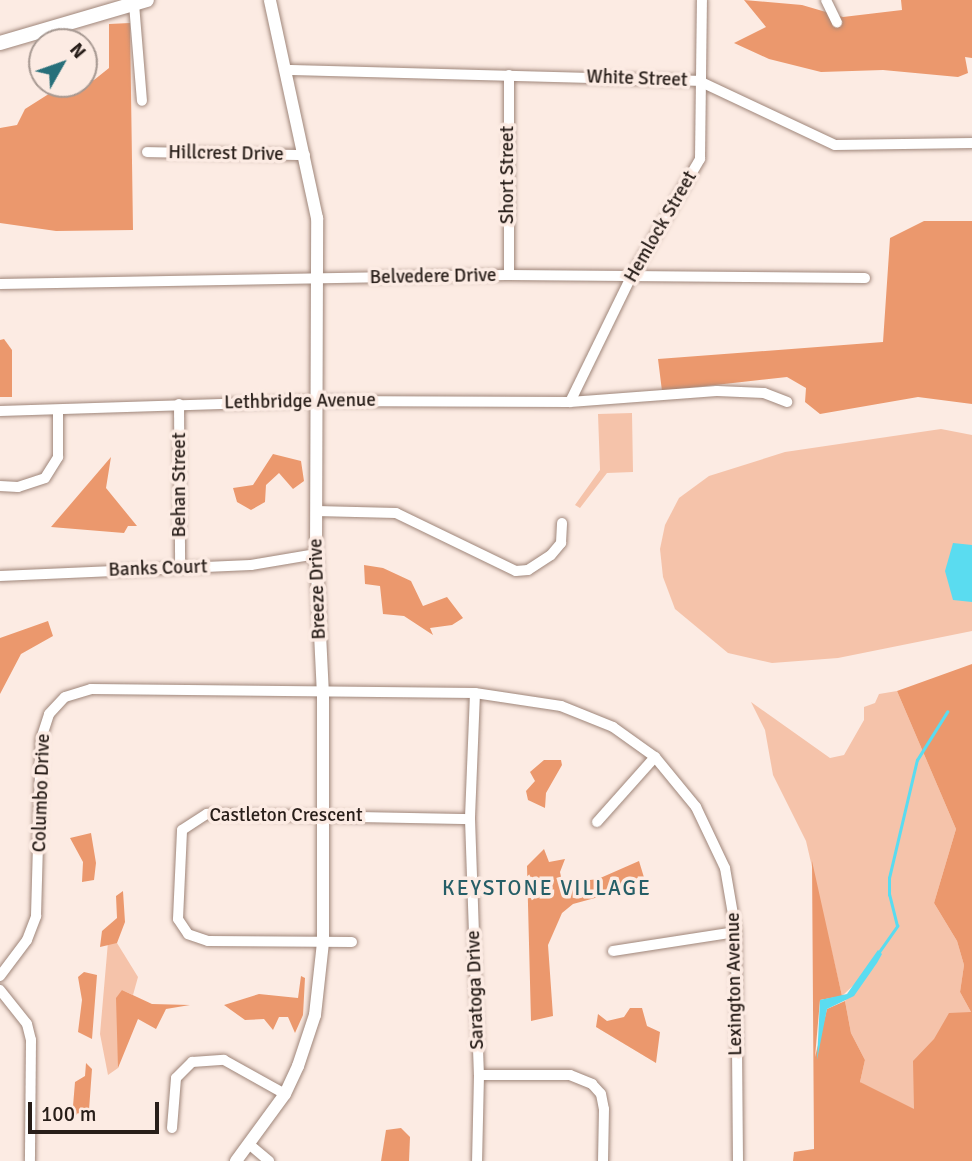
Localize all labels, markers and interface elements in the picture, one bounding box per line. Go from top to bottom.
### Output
north arrow [28,28,98,98]
text: N [64,38,91,64]
street label: White Street [586,66,688,92]
street label: Short Street [497,126,519,224]
street label: Hillcrest Drive [168,142,284,166]
street label: Hemlock Street [620,167,702,287]
street label: Belvedere Drive [369,264,497,290]
street label: Lethbridge Avenue [224,389,376,415]
street label: Behan Street [169,432,191,538]
street label: Breeze Drive [305,538,331,640]
street label: Banks Court [108,556,208,582]
street label: Columbo Drive [29,733,55,853]
street label: Castleton Crescent [209,805,363,827]
district label: KEYSTONE VILLAGE [444,875,650,901]
street label: Lexington Avenue [722,912,748,1056]
street label: Saratoga Drive [463,930,489,1050]
scale bar [32,1088,163,1132]
text: 100 m [41,1101,96,1127]

